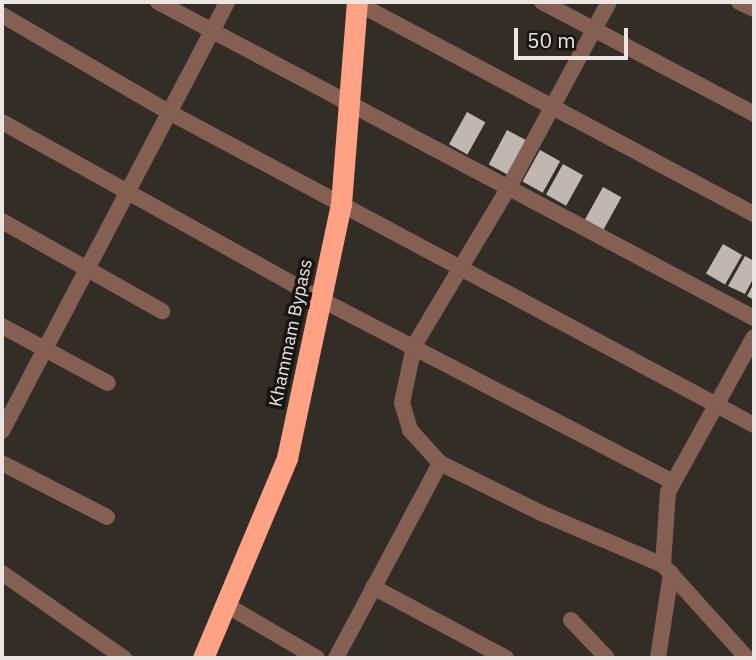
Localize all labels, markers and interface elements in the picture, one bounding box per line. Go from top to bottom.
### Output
scale bar [518,14,632,58]
text: 50 m [527,26,576,54]
street label: Khammam Bypass [265,257,317,409]

